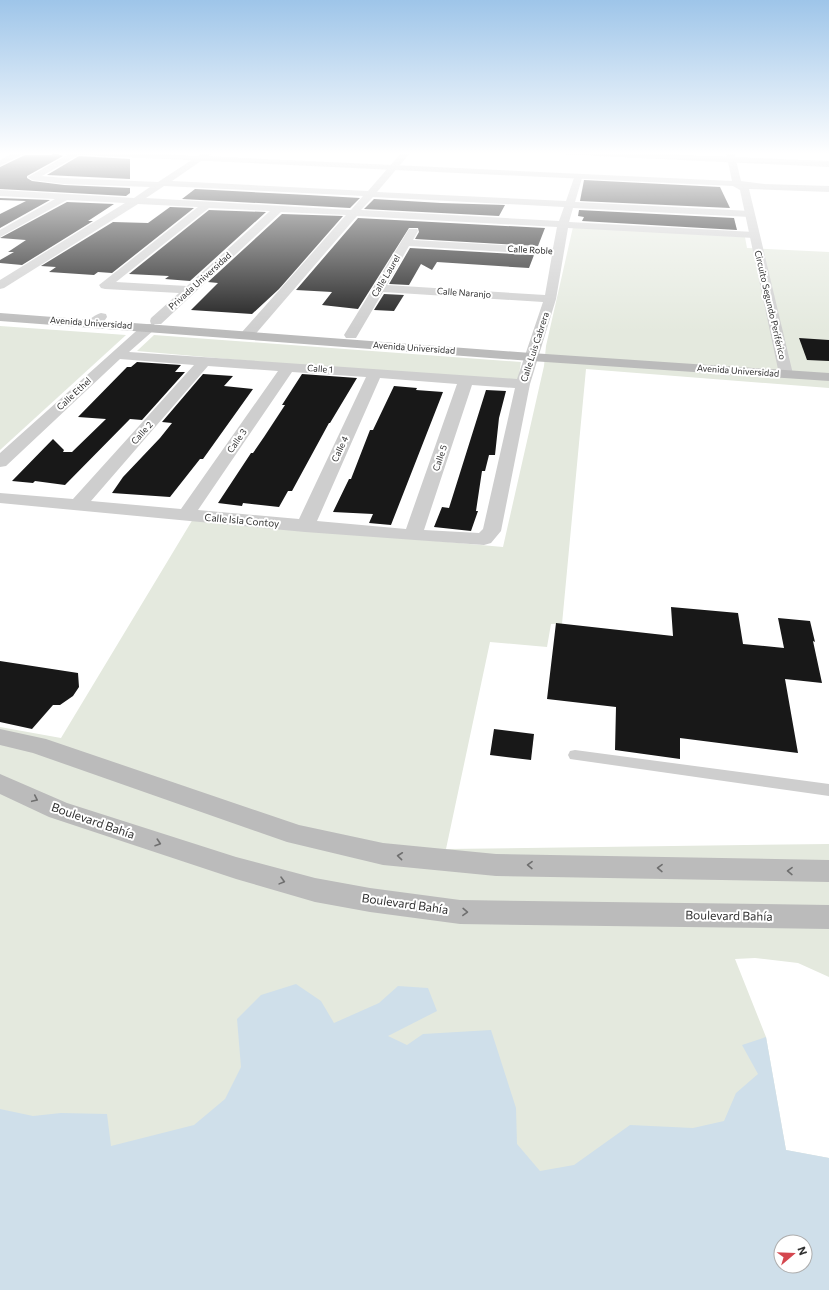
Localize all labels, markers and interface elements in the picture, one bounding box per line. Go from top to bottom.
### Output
street label: Calle Roble [507,243,553,256]
street label: Circuito Segundo Periférico [753,249,788,361]
street label: Privada Universidad [166,250,233,312]
street label: Calle Laurel [369,253,402,299]
street label: Calle Naranjo [436,285,492,300]
street label: Calle Luis Cabrera [518,310,551,383]
street label: Avenida Universidad [50,314,133,331]
street label: Avenida Universidad [373,339,456,356]
street label: Calle 1 [307,362,333,375]
street label: Avenida Universidad [697,362,780,379]
street label: Calle Ethel [54,375,93,412]
street label: Calle 2 [129,419,155,446]
street label: Calle 3 [224,426,249,455]
street label: Calle 4 [329,434,351,463]
street label: Calle 5 [430,443,449,472]
street label: Calle Isla Contoy [204,511,280,529]
one-way arrow [31,794,39,802]
street label: Boulevard Bahía [50,799,137,841]
one-way arrow [154,838,161,847]
one-way arrow [397,851,404,860]
one-way arrow [527,861,533,869]
one-way arrow [657,864,663,872]
one-way arrow [787,867,793,875]
one-way arrow [278,876,285,885]
street label: Boulevard Bahía [361,890,449,916]
one-way arrow [462,907,468,916]
street label: Boulevard Bahía [685,907,773,923]
north arrow [773,1234,813,1274]
text: N [795,1245,810,1257]

